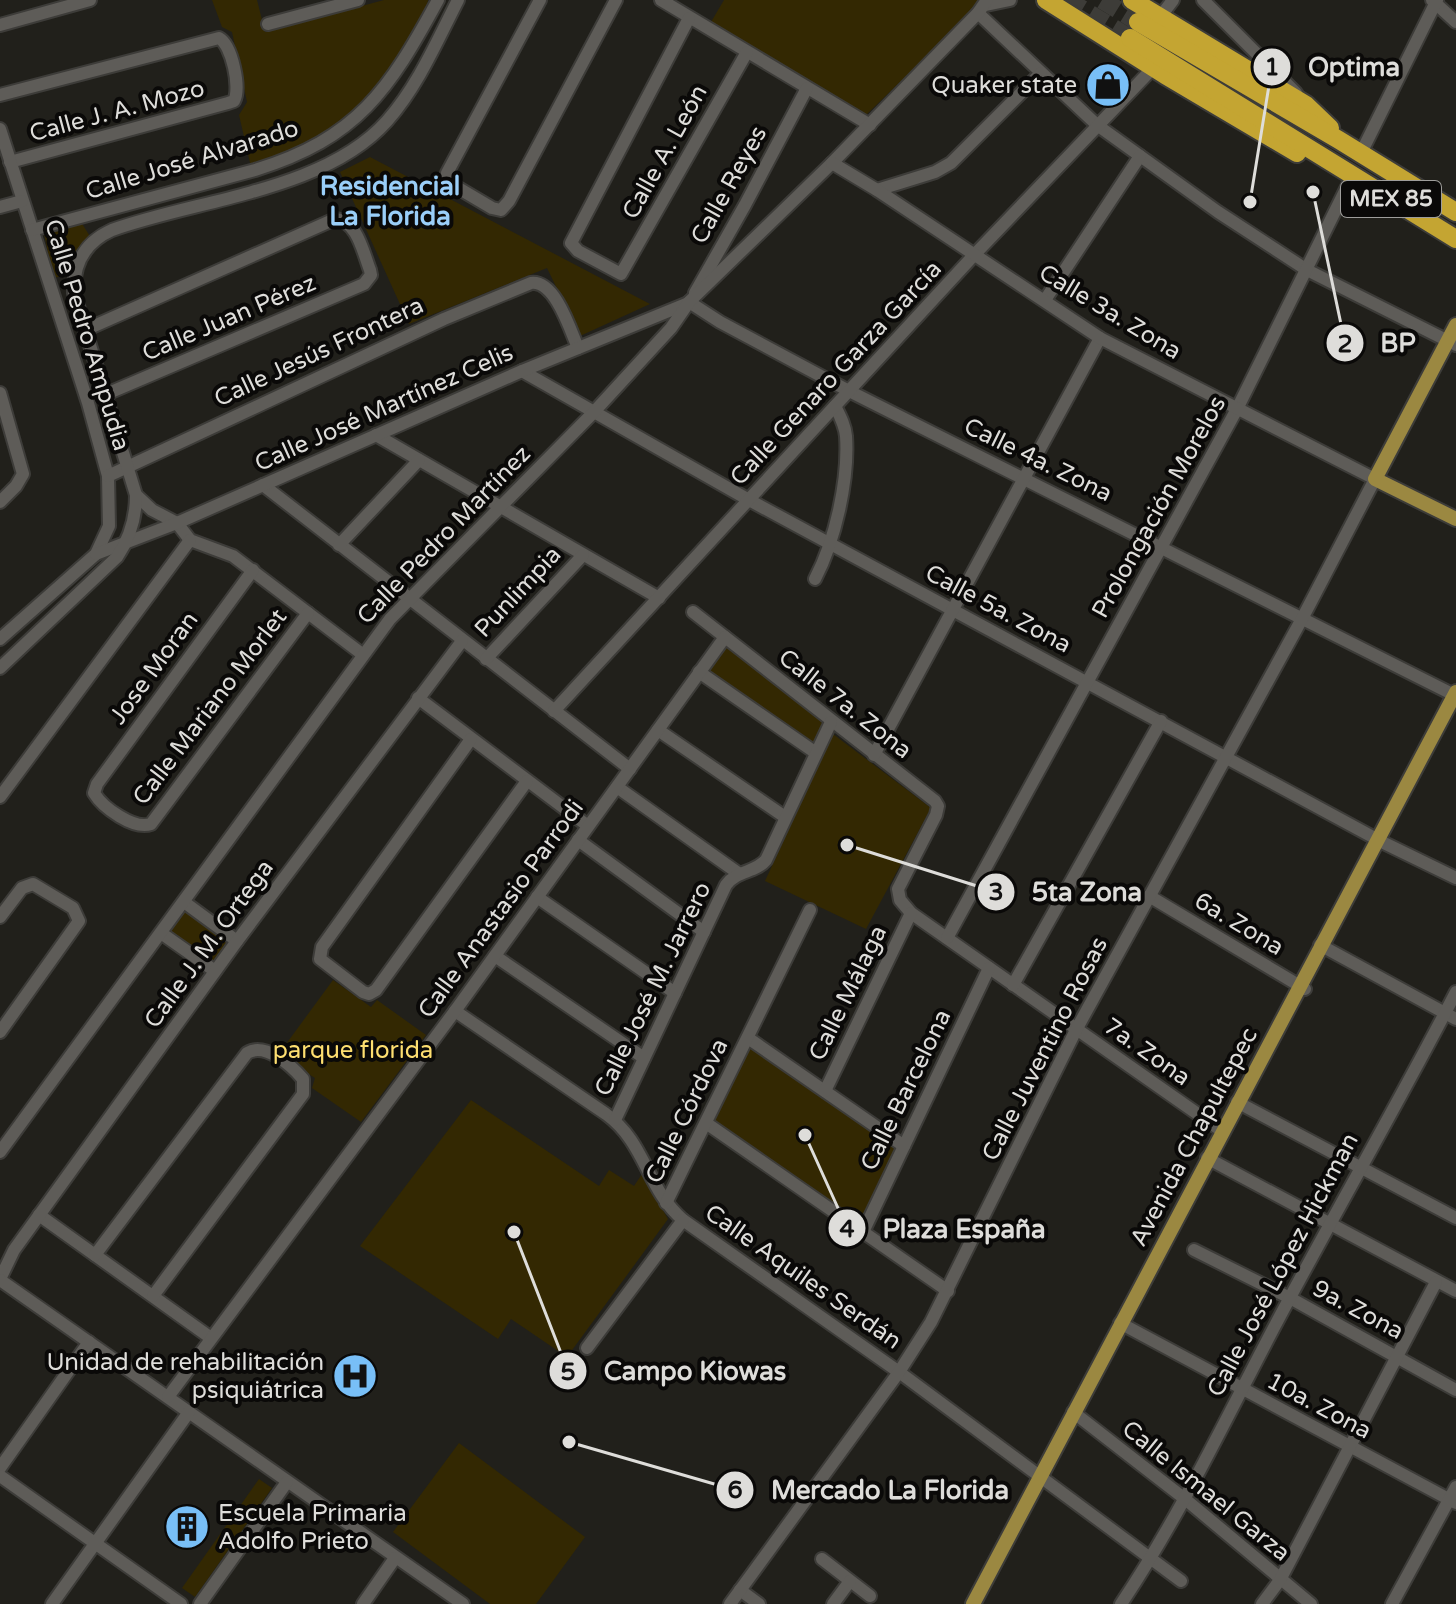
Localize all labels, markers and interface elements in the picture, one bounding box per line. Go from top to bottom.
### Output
callout: Optima [1252,42,1416,92]
text: Optima [1308,52,1400,83]
text: 1 [1264,53,1280,82]
shop icon: Quaker state [1084,61,1132,109]
place label: Quaker state [931,71,1077,100]
street label: Calle J. A. Mozo [26,74,208,148]
street label: Calle A. León [616,80,714,224]
street label: Calle José Alvarado [82,114,302,206]
street label: Calle Reyes [685,121,773,249]
district label: Residencial La Florida [320,171,460,232]
road number: MEX 85 [1341,181,1441,217]
street label: Calle Pedro Ampudia [38,216,136,454]
street label: Calle Genaro Garza García [724,255,948,491]
street label: Calle 3a. Zona [1034,258,1186,366]
street label: Calle Juan Pérez [138,268,320,368]
street label: Calle Jesús Frontera [210,291,428,413]
callout: BP [1325,318,1432,368]
text: BP [1380,328,1416,359]
text: 2 [1337,330,1353,359]
street label: Calle José Martínez Celis [250,338,518,478]
street label: Prolongación Morelos [1086,391,1232,623]
street label: Calle 4a. Zona [959,412,1117,508]
street label: Calle Pedro Martínez [351,440,537,630]
street label: Punlimpia [469,540,567,644]
street label: Calle 5a. Zona [920,558,1076,660]
street label: Calle Mariano Morlet [127,603,293,811]
street label: Jose Moran [104,606,204,730]
street label: Calle 7a. Zona [773,643,917,765]
street label: Calle Anastasio Parrodi [412,794,590,1024]
street label: Calle J. M. Ortega [138,854,280,1034]
callout: 5ta Zona [976,867,1158,917]
street label: Calle José M. Jarrero [589,877,717,1101]
text: 5ta Zona [1032,877,1142,908]
text: 3 [988,878,1004,907]
street label: 6a. Zona [1189,886,1289,962]
street label: Calle Málaga [803,921,893,1065]
street label: Calle Juventino Rosas [976,932,1114,1166]
street label: Calle Barcelona [854,1005,958,1175]
street label: 7a. Zona [1098,1012,1196,1092]
street label: Avenida Chapultepec [1124,1023,1264,1251]
street label: Calle Córdova [639,1034,735,1188]
park label: parque florida [273,1036,433,1065]
street label: Calle José López Hickman [1201,1128,1365,1402]
street label: Calle Aquiles Serdán [699,1198,907,1356]
callout: Plaza España [827,1203,1062,1253]
text: Plaza España [882,1214,1046,1245]
text: 4 [839,1215,855,1244]
street label: 9a. Zona [1307,1274,1409,1346]
callout: Campo Kiowas [548,1346,802,1396]
place label: Unidad de rehabilitación psiquiátrica [46,1348,324,1405]
hospital icon: Unidad de rehabilitación psiquiátrica [331,1352,379,1400]
text: Campo Kiowas [604,1356,786,1387]
text: 5 [560,1358,576,1387]
street label: 10a. Zona [1262,1366,1376,1446]
street label: Calle Ismael Garza [1116,1414,1296,1568]
callout: Mercado La Florida [715,1465,1025,1515]
text: Mercado La Florida [771,1475,1009,1506]
text: 6 [727,1476,743,1505]
place label: Escuela Primaria Adolfo Prieto [218,1499,407,1556]
building icon: Escuela Primaria Adolfo Prieto [163,1503,211,1551]

